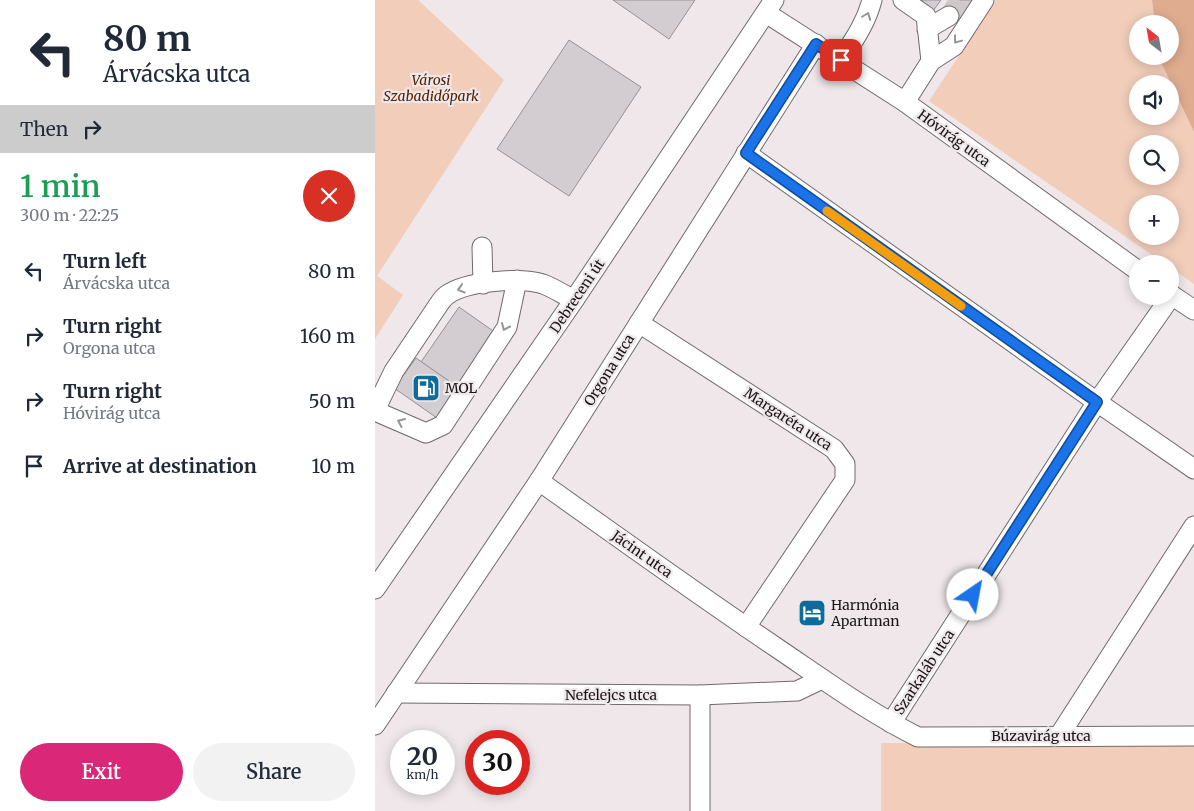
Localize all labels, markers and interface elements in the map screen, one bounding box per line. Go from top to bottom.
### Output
one-way arrow [861,12,871,21]
north arrow [1129,15,1179,65]
map controls [1129,15,1179,305]
text: 80 m [103,17,191,61]
icon: left [20,20,85,85]
one-way arrow [954,34,963,44]
pin [820,39,862,81]
icon: arrive [827,46,855,74]
text: Árvácska utca [103,60,250,88]
park label: Városi Szabadidőpark [383,71,479,105]
button: sound [1129,75,1179,125]
street label: Hóvirág utca [914,106,994,171]
icon: right [78,115,106,143]
text: Then [20,117,68,141]
button: search [1129,135,1179,185]
text: 1 min [20,167,101,205]
button: close [303,170,355,222]
button: + [1129,195,1179,245]
text: 300 m · 22:25 [20,205,119,225]
text: Turn left [63,249,147,273]
street label: Debreceni út [546,255,609,336]
button: − [1129,255,1179,305]
icon: left [20,257,48,285]
text: 80 m [308,259,355,283]
text: Árvácska utca [63,273,170,293]
one-way arrow [457,284,466,294]
text: Turn right [63,314,162,338]
icon: right [20,322,48,350]
one-way arrow [501,322,512,331]
text: 160 m [300,324,355,348]
street label: Orgona utca [580,330,638,409]
text: Orgona utca [63,338,156,358]
fuel station icon: MOL [411,373,441,403]
text: Turn right [63,379,162,403]
place label: MOL [445,379,477,397]
street label: Margaréta utca [741,384,836,454]
icon: right [20,387,48,415]
text: 50 m [309,389,355,413]
text: Hóvirág utca [63,403,161,423]
one-way arrow [397,418,406,429]
icon: arrive [20,452,48,480]
text: Arrive at destination [63,454,257,478]
text: 10 m [312,454,355,478]
street label: Jácint utca [607,526,676,582]
position arrow [946,568,998,620]
place label: Harmónia Apartman [830,596,900,630]
hotel icon: Harmónia Apartman [797,598,827,628]
street label: Szarkaláb utca [890,626,958,718]
street label: Nefelejcs utca [565,686,657,704]
street label: Búzavirág utca [991,727,1091,745]
speed limit sign: 30 [465,730,530,795]
text: 20 [407,740,438,772]
button: Exit [20,743,183,801]
button: Share [193,743,355,801]
text: km/h [407,767,438,782]

